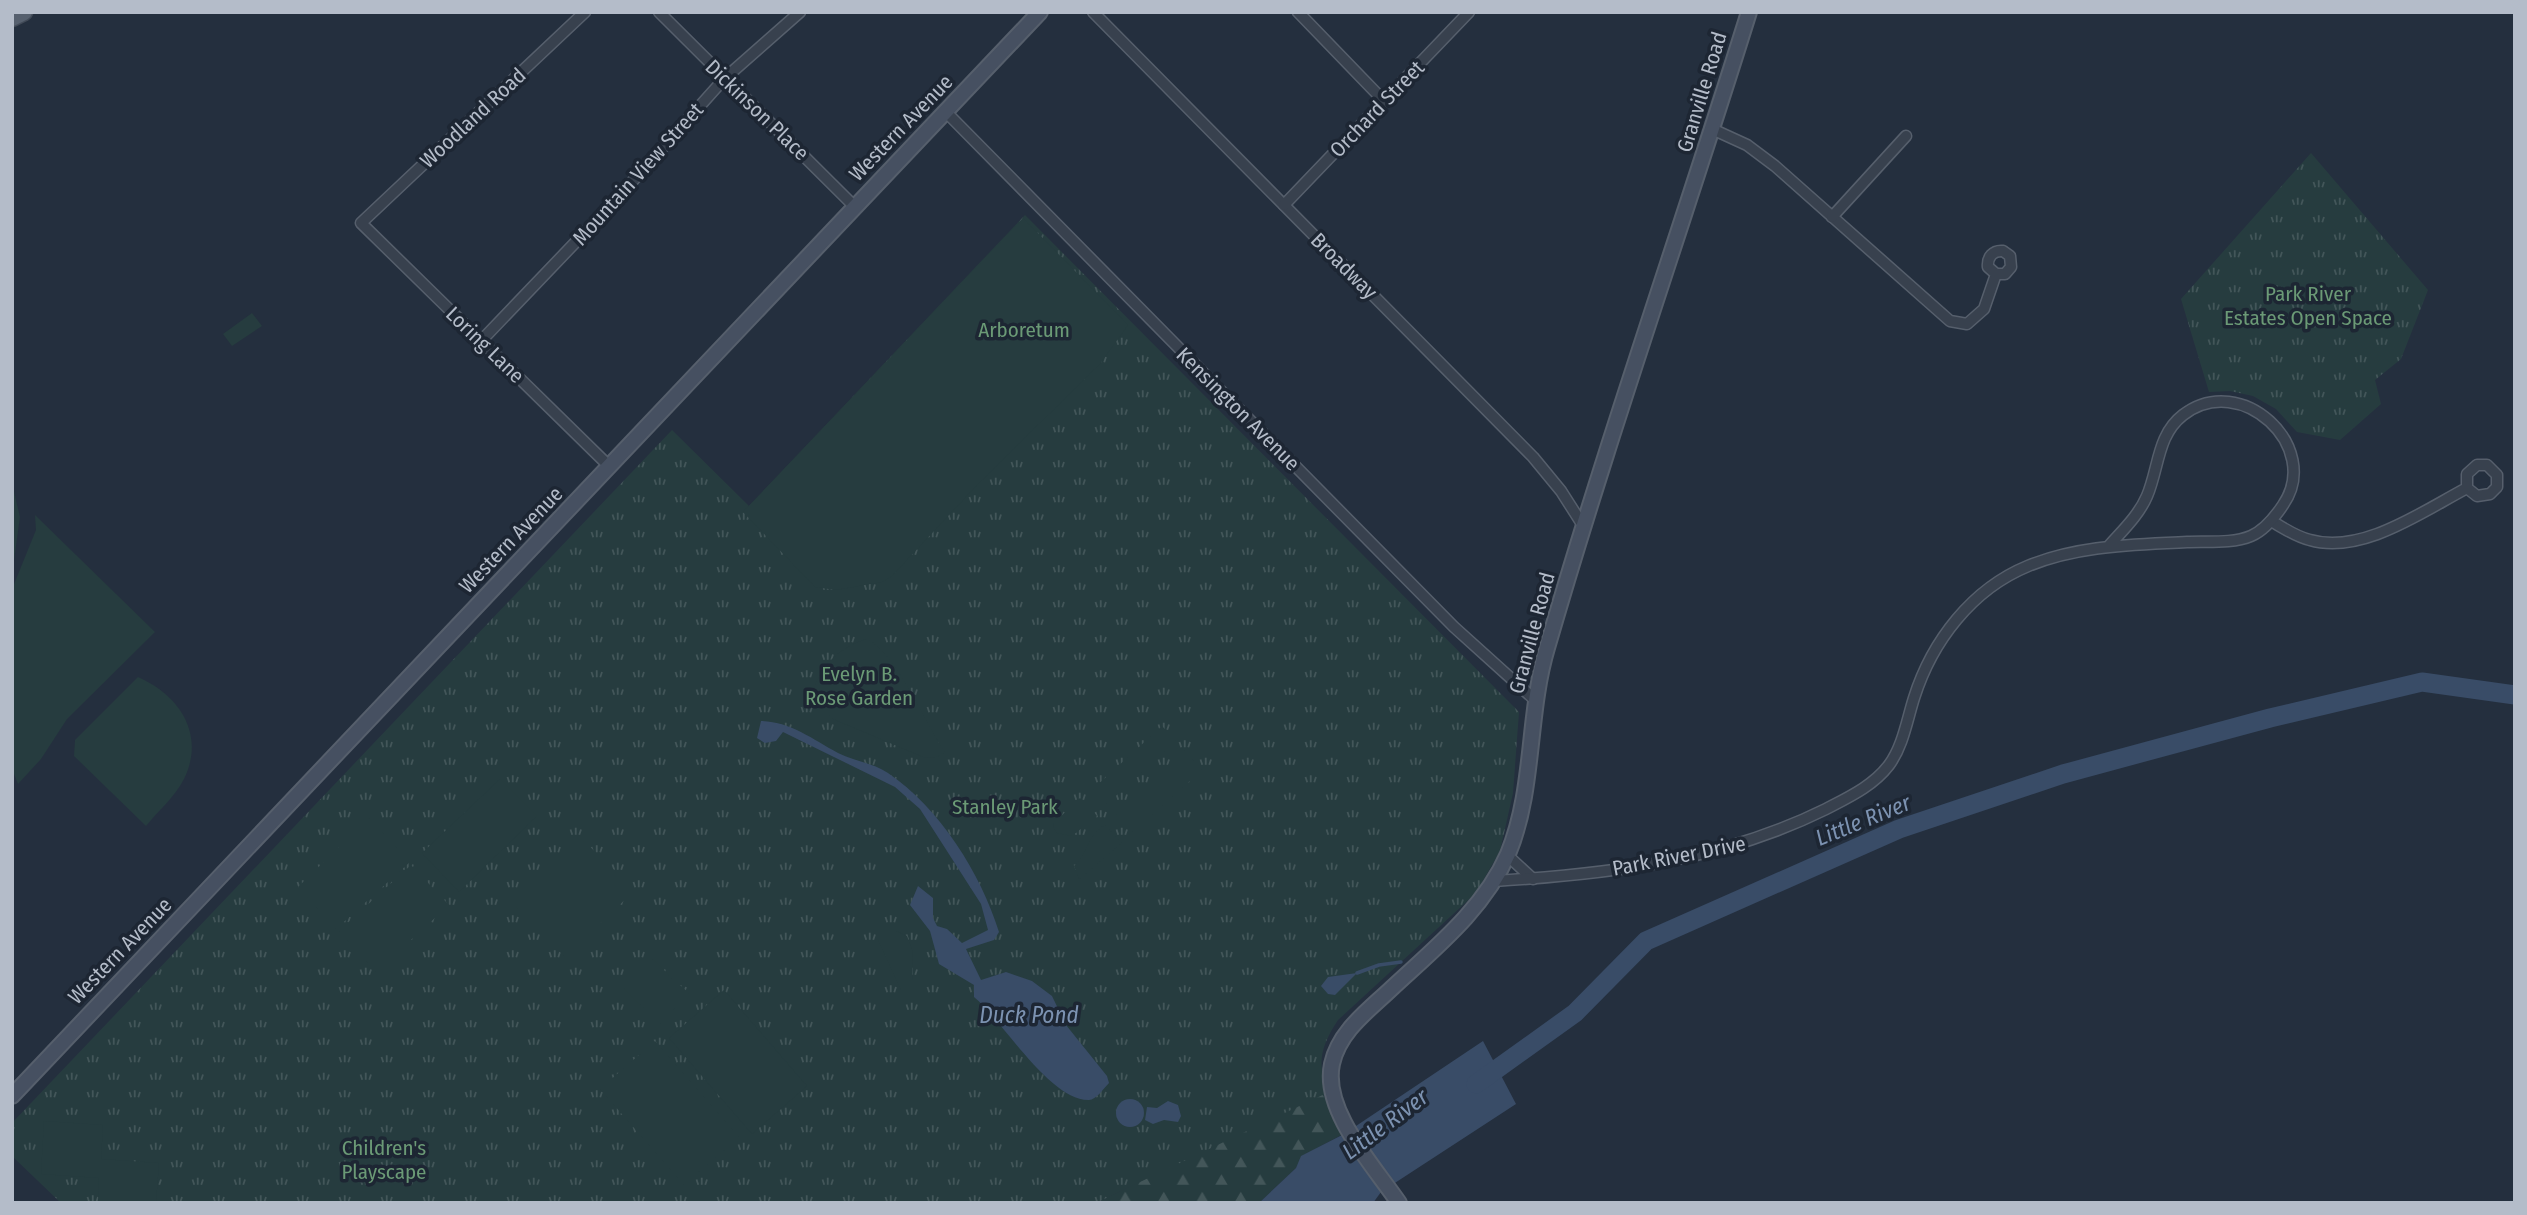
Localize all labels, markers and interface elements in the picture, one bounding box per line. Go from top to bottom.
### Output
street label: Granville Road [1671,29,1733,155]
street label: Dickinson Place [700,54,814,166]
street label: Orchard Street [1324,55,1430,163]
street label: Woodland Road [415,62,531,174]
street label: Western Avenue [844,69,958,187]
street label: Mountain View Street [567,97,709,251]
street label: Broadway [1305,227,1383,305]
park label: Park River Estates Open Space [2224,281,2392,331]
street label: Loring Lane [440,301,530,389]
park label: Arboretum [978,317,1070,343]
street label: Kensington Avenue [1171,342,1305,476]
street label: Western Avenue [454,481,568,599]
street label: Granville Road [1503,570,1561,696]
park label: Evelyn B. Rose Garden [805,661,913,711]
water label: Little River [1811,788,1916,852]
park label: Stanley Park [952,794,1058,820]
street label: Park River Drive [1610,830,1748,882]
street label: Western Avenue [63,892,177,1010]
water label: Duck Pond [979,1001,1079,1029]
water label: Little River [1337,1082,1434,1165]
park label: Children's Playscape [342,1135,427,1185]

